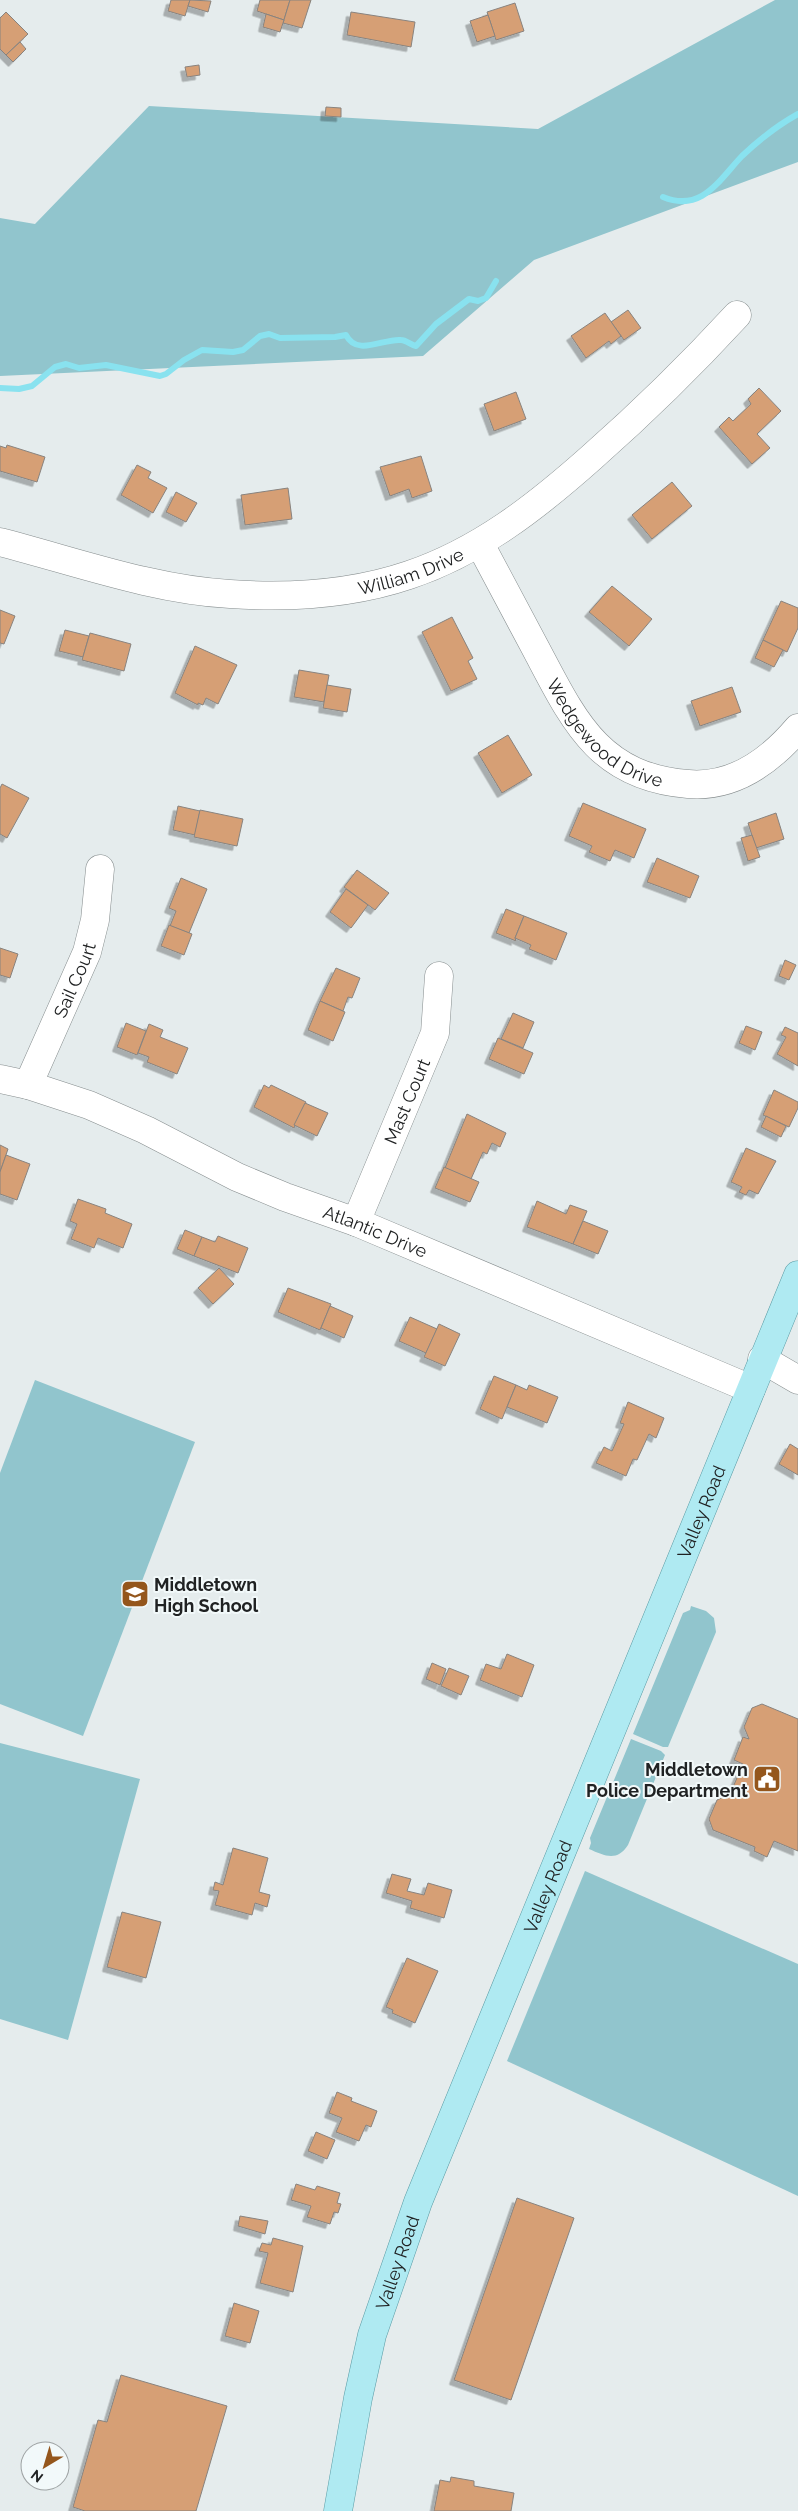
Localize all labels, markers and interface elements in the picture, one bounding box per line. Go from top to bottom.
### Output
street label: William Drive [356,543,467,598]
street label: Wedgewood Drive [543,674,665,791]
street label: Sail Court [49,940,99,1021]
street label: Mast Court [379,1055,434,1147]
street label: Atlantic Drive [320,1201,431,1262]
street label: Valley Road [673,1462,729,1561]
place label: Middletown High School [154,1574,258,1616]
school or university icon: Middletown High School [120,1579,150,1609]
place label: Middletown Police Department [586,1759,748,1801]
public building icon: Middletown Police Department [752,1764,782,1794]
street label: Valley Road [519,1837,576,1936]
street label: Valley Road [371,2213,423,2312]
north arrow [20,2441,70,2491]
text: N [28,2467,46,2486]

